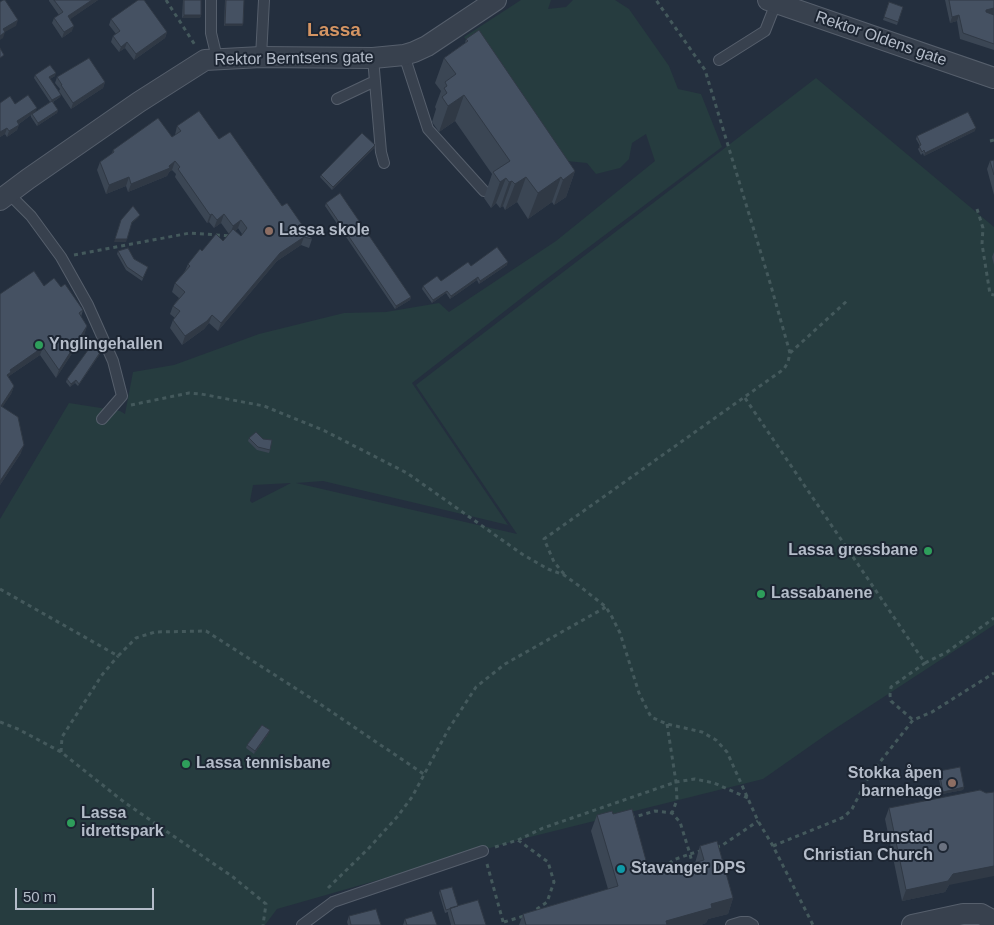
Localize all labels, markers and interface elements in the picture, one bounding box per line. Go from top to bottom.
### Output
street label: Rektor Oldens gate [813,7,949,71]
district label: Lassa [307,20,361,42]
street label: Rektor Berntsens gate [214,48,374,70]
place label: Lassa skole [279,221,370,241]
marker: Lassa skole [263,225,275,237]
place label: Ynglingehallen [49,335,163,355]
marker: Ynglingehallen [33,339,45,351]
place label: Lassa gressbane [788,541,918,561]
marker: Lassa gressbane [922,545,934,557]
place label: Lassabanene [771,584,872,604]
marker: Lassabanene [755,588,767,600]
place label: Lassa tennisbane [196,754,330,774]
marker: Lassa tennisbane [180,758,192,770]
place label: Stokka åpen barnehage [848,764,942,802]
marker: Stokka åpen barnehage [946,777,958,789]
place label: Lassa idrettspark [81,804,164,842]
marker: Lassa idrettspark [65,817,77,829]
place label: Brunstad Christian Church [803,828,933,866]
marker: Brunstad Christian Church [937,841,949,853]
place label: Stavanger DPS [631,859,746,879]
marker: Stavanger DPS [615,863,627,875]
scale bar [18,878,156,910]
text: 50 m [23,888,56,905]

